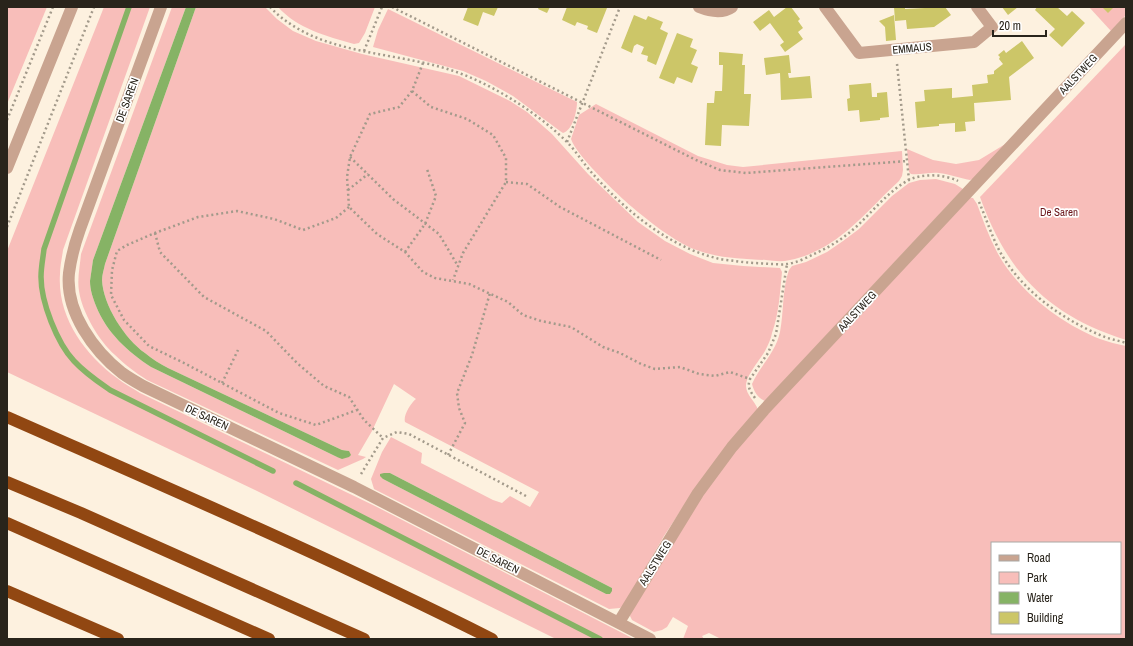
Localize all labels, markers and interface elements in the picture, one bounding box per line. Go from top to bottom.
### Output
scale bar [993,12,1046,38]
text: 20 m [999,18,1021,34]
street label: EMMAUS [892,39,932,57]
street label: AALSTWEG [1055,51,1100,98]
street label: DE SAREN [113,76,141,124]
park label: De Saren [1040,205,1078,219]
street label: AALSTWEG [834,288,879,335]
street label: DE SAREN [183,401,231,433]
street label: AALSTWEG [635,538,674,589]
legend [991,542,1121,634]
street label: DE SAREN [474,543,522,577]
text: Road [1027,550,1051,566]
text: Park [1027,570,1047,586]
text: Water [1027,590,1054,606]
text: Building [1027,610,1064,626]

